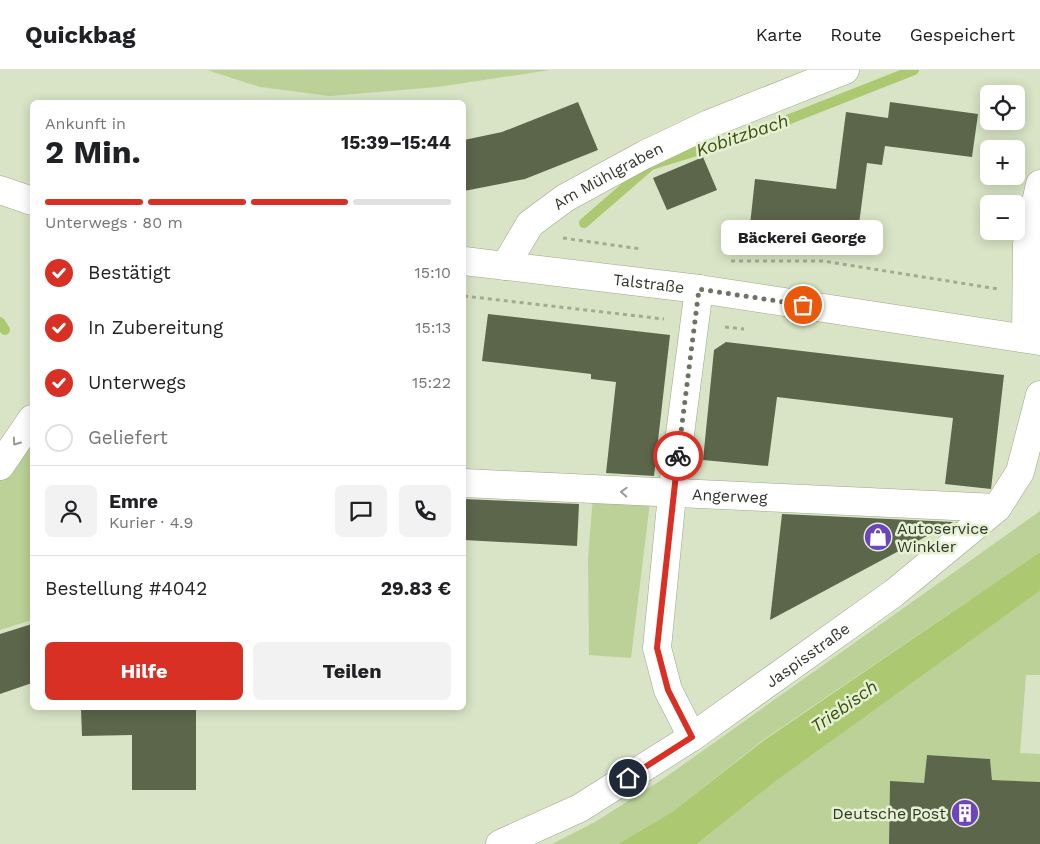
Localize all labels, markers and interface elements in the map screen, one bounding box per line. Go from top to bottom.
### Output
text: Quickbag [25,21,135,49]
text: Karte [756,24,802,45]
text: Route [830,24,882,45]
text: Gespeichert [910,24,1015,45]
map controls [980,85,1025,240]
button: locate [980,85,1025,130]
water label: Kobitzbach [693,109,791,161]
text: Ankunft in [45,114,126,133]
text: 15:39–15:44 [341,131,451,154]
text: 2 Min. [45,133,141,171]
street label: Am Mühlgraben [549,138,666,213]
button: + [980,140,1025,185]
button: − [980,195,1025,240]
text: Unterwegs · 80 m [45,213,183,232]
callout: Bäckerei George [722,220,884,255]
text: Bäckerei George [738,228,866,247]
icon: check [45,259,73,287]
text: Bestätigt [88,261,171,284]
text: 15:10 [415,263,451,282]
street label: Talstraße [612,269,685,297]
pin [782,284,824,326]
icon: bag [789,291,817,319]
icon: check [45,314,73,342]
text: In Zubereitung [88,316,223,339]
text: 15:13 [415,318,451,337]
icon: check [45,369,73,397]
text: Unterwegs [88,371,186,394]
text: 15:22 [412,373,451,392]
text: Geliefert [88,426,168,449]
courier [653,431,703,481]
one-way arrow [13,436,22,446]
icon: bike [664,442,692,470]
street label: Angerweg [691,484,768,507]
button: person [45,485,97,537]
button: chat [335,485,387,537]
button: phone [399,485,451,537]
one-way arrow [619,486,627,497]
text: Emre [109,490,158,513]
text: Kurier · 4.9 [109,513,193,532]
place label: Autoservice Winkler [897,519,989,556]
shop icon: Autoservice Winkler [863,522,893,552]
text: Bestellung #4042 [45,577,207,600]
text: 29.83 € [381,577,451,600]
street label: Jaspisstraße [762,618,853,691]
button: Hilfe [45,642,243,700]
button: Teilen [253,642,451,700]
water label: Triebisch [807,675,881,737]
pin [607,757,649,799]
icon: home [614,764,642,792]
building icon: Deutsche Post [950,798,980,828]
place label: Deutsche Post [832,804,946,823]

